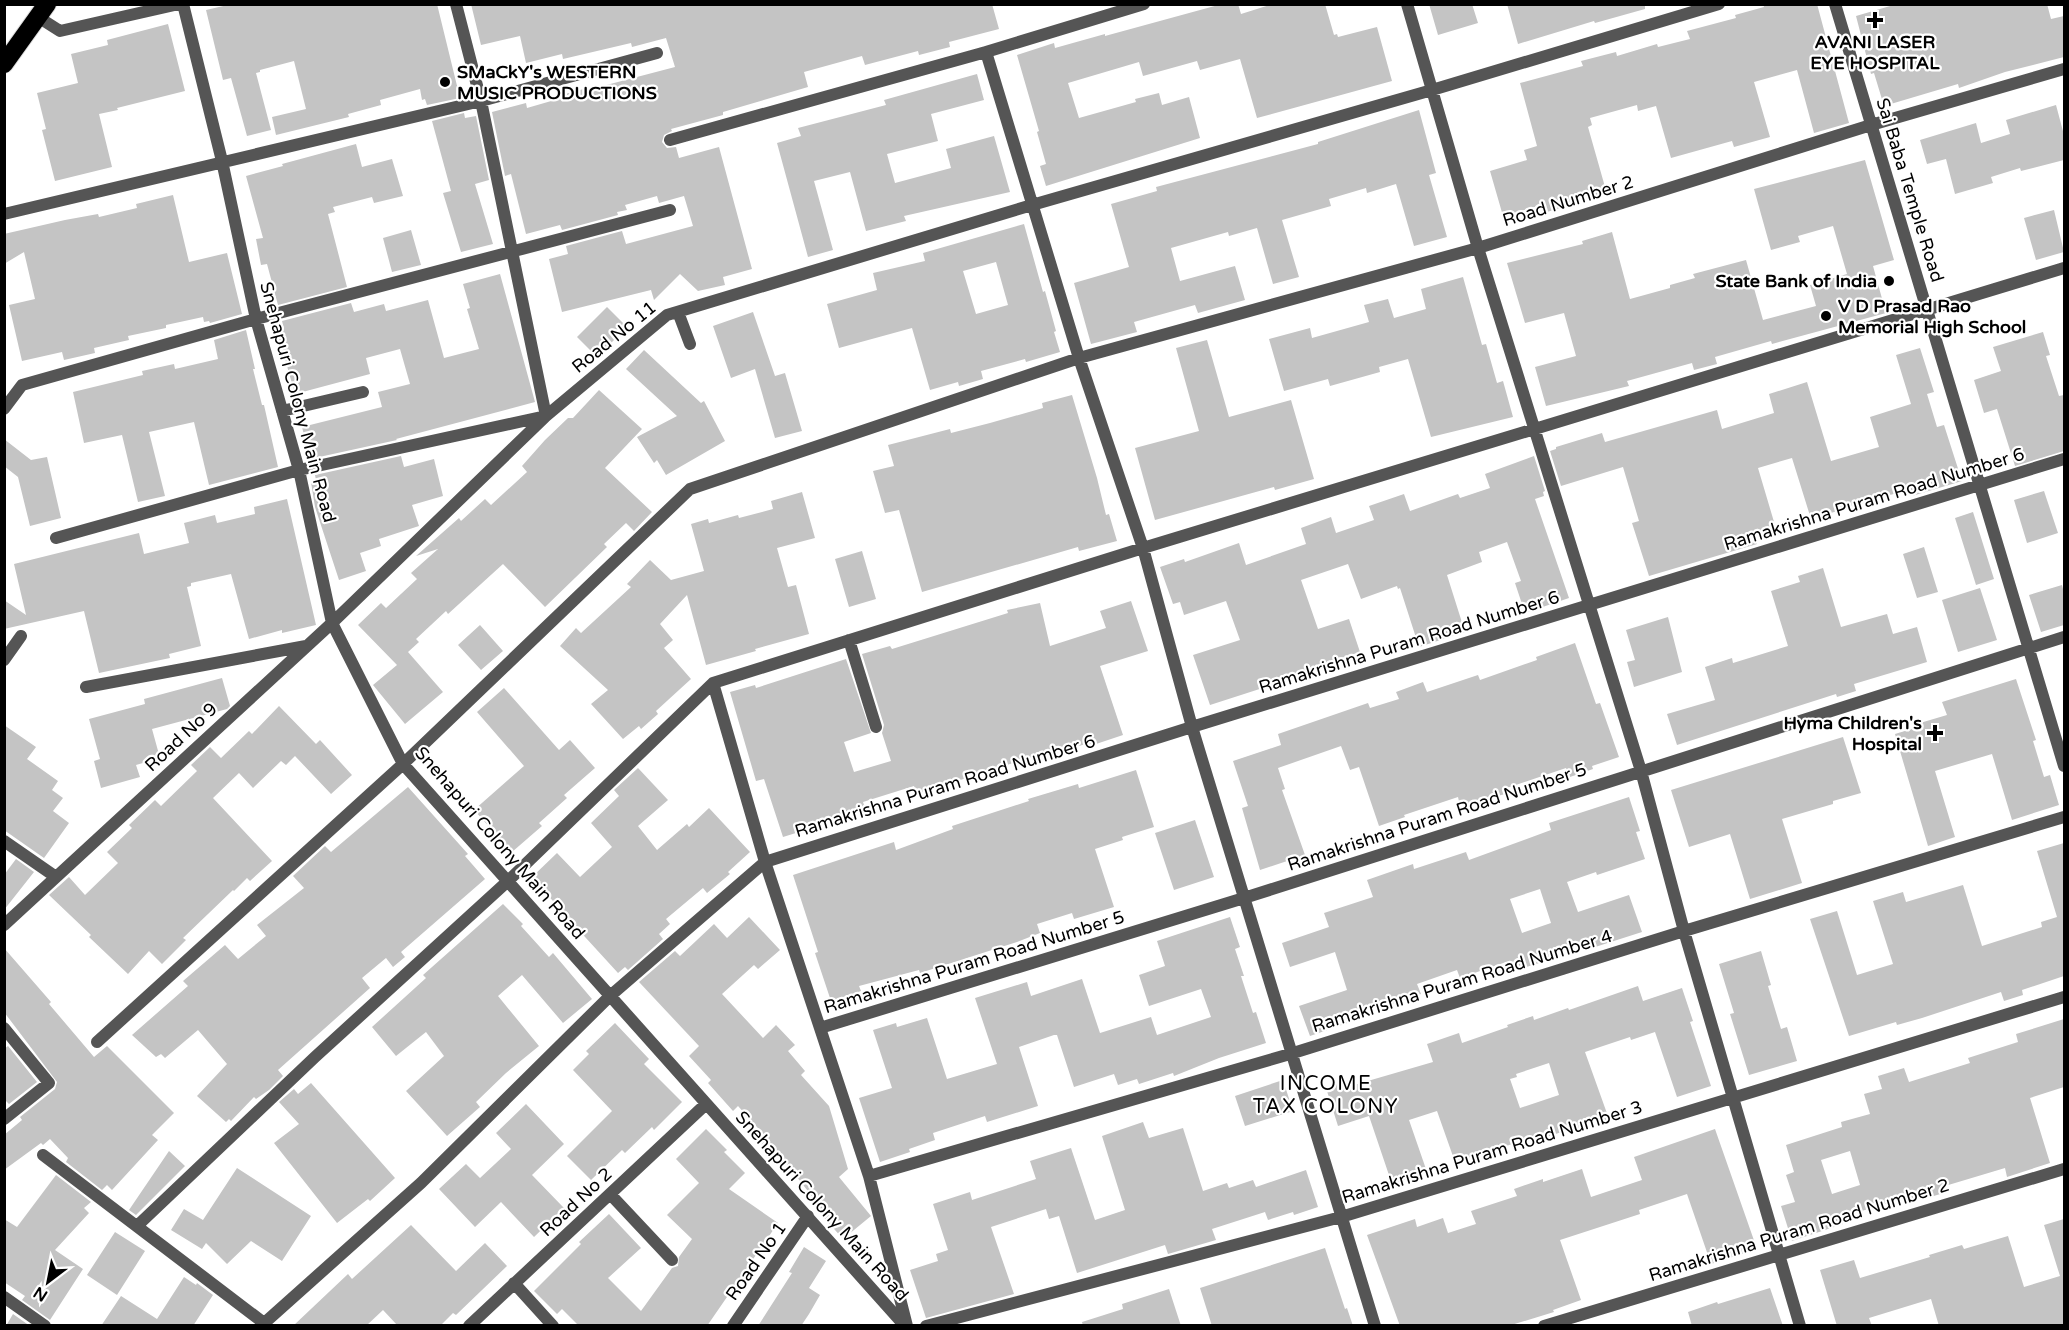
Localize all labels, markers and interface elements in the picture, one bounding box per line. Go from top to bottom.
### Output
marker: AVANI LASER EYE HOSPITAL [1866,11,1884,29]
place label: AVANI LASER EYE HOSPITAL [1810,31,1940,74]
place label: SMaCkY's WESTERN MUSIC PRODUCTIONS [457,61,657,104]
marker: SMaCkY's WESTERN MUSIC PRODUCTIONS [438,75,452,89]
street label: Sai Baba Temple Road [1871,95,1949,285]
street label: Road Number 2 [1500,171,1636,231]
place label: State Bank of India [1716,270,1877,292]
marker: State Bank of India [1882,274,1896,288]
street label: Snehapuri Colony Main Road [255,279,341,525]
place label: V D Prasad Rao Memorial High School [1838,295,2026,338]
street label: Road No 11 [567,296,661,378]
marker: V D Prasad Rao Memorial High School [1819,309,1833,323]
street label: Ramakrishna Puram Road Number 6 [1721,443,2027,555]
street label: Ramakrishna Puram Road Number 6 [1256,586,1562,698]
street label: Road No 9 [140,698,222,776]
place label: Hyma Children's Hospital [1783,712,1922,755]
marker: Hyma Children's Hospital [1926,724,1944,742]
street label: Ramakrishna Puram Road Number 6 [792,730,1098,842]
street label: Snehapuri Colony Main Road [410,742,590,944]
street label: Ramakrishna Puram Road Number 5 [1285,758,1589,876]
street label: Ramakrishna Puram Road Number 5 [821,906,1127,1018]
street label: Ramakrishna Puram Road Number 4 [1309,925,1615,1037]
district label: INCOME TAX COLONY [1253,1072,1399,1119]
street label: Ramakrishna Puram Road Number 3 [1339,1096,1645,1208]
street label: Snehapuri Colony Main Road [731,1106,913,1306]
street label: Road No 2 [535,1163,617,1241]
street label: Ramakrishna Puram Road Number 2 [1646,1174,1952,1286]
street label: Road No 1 [721,1217,791,1305]
north arrow [18,1252,78,1312]
text: N [30,1282,51,1306]

